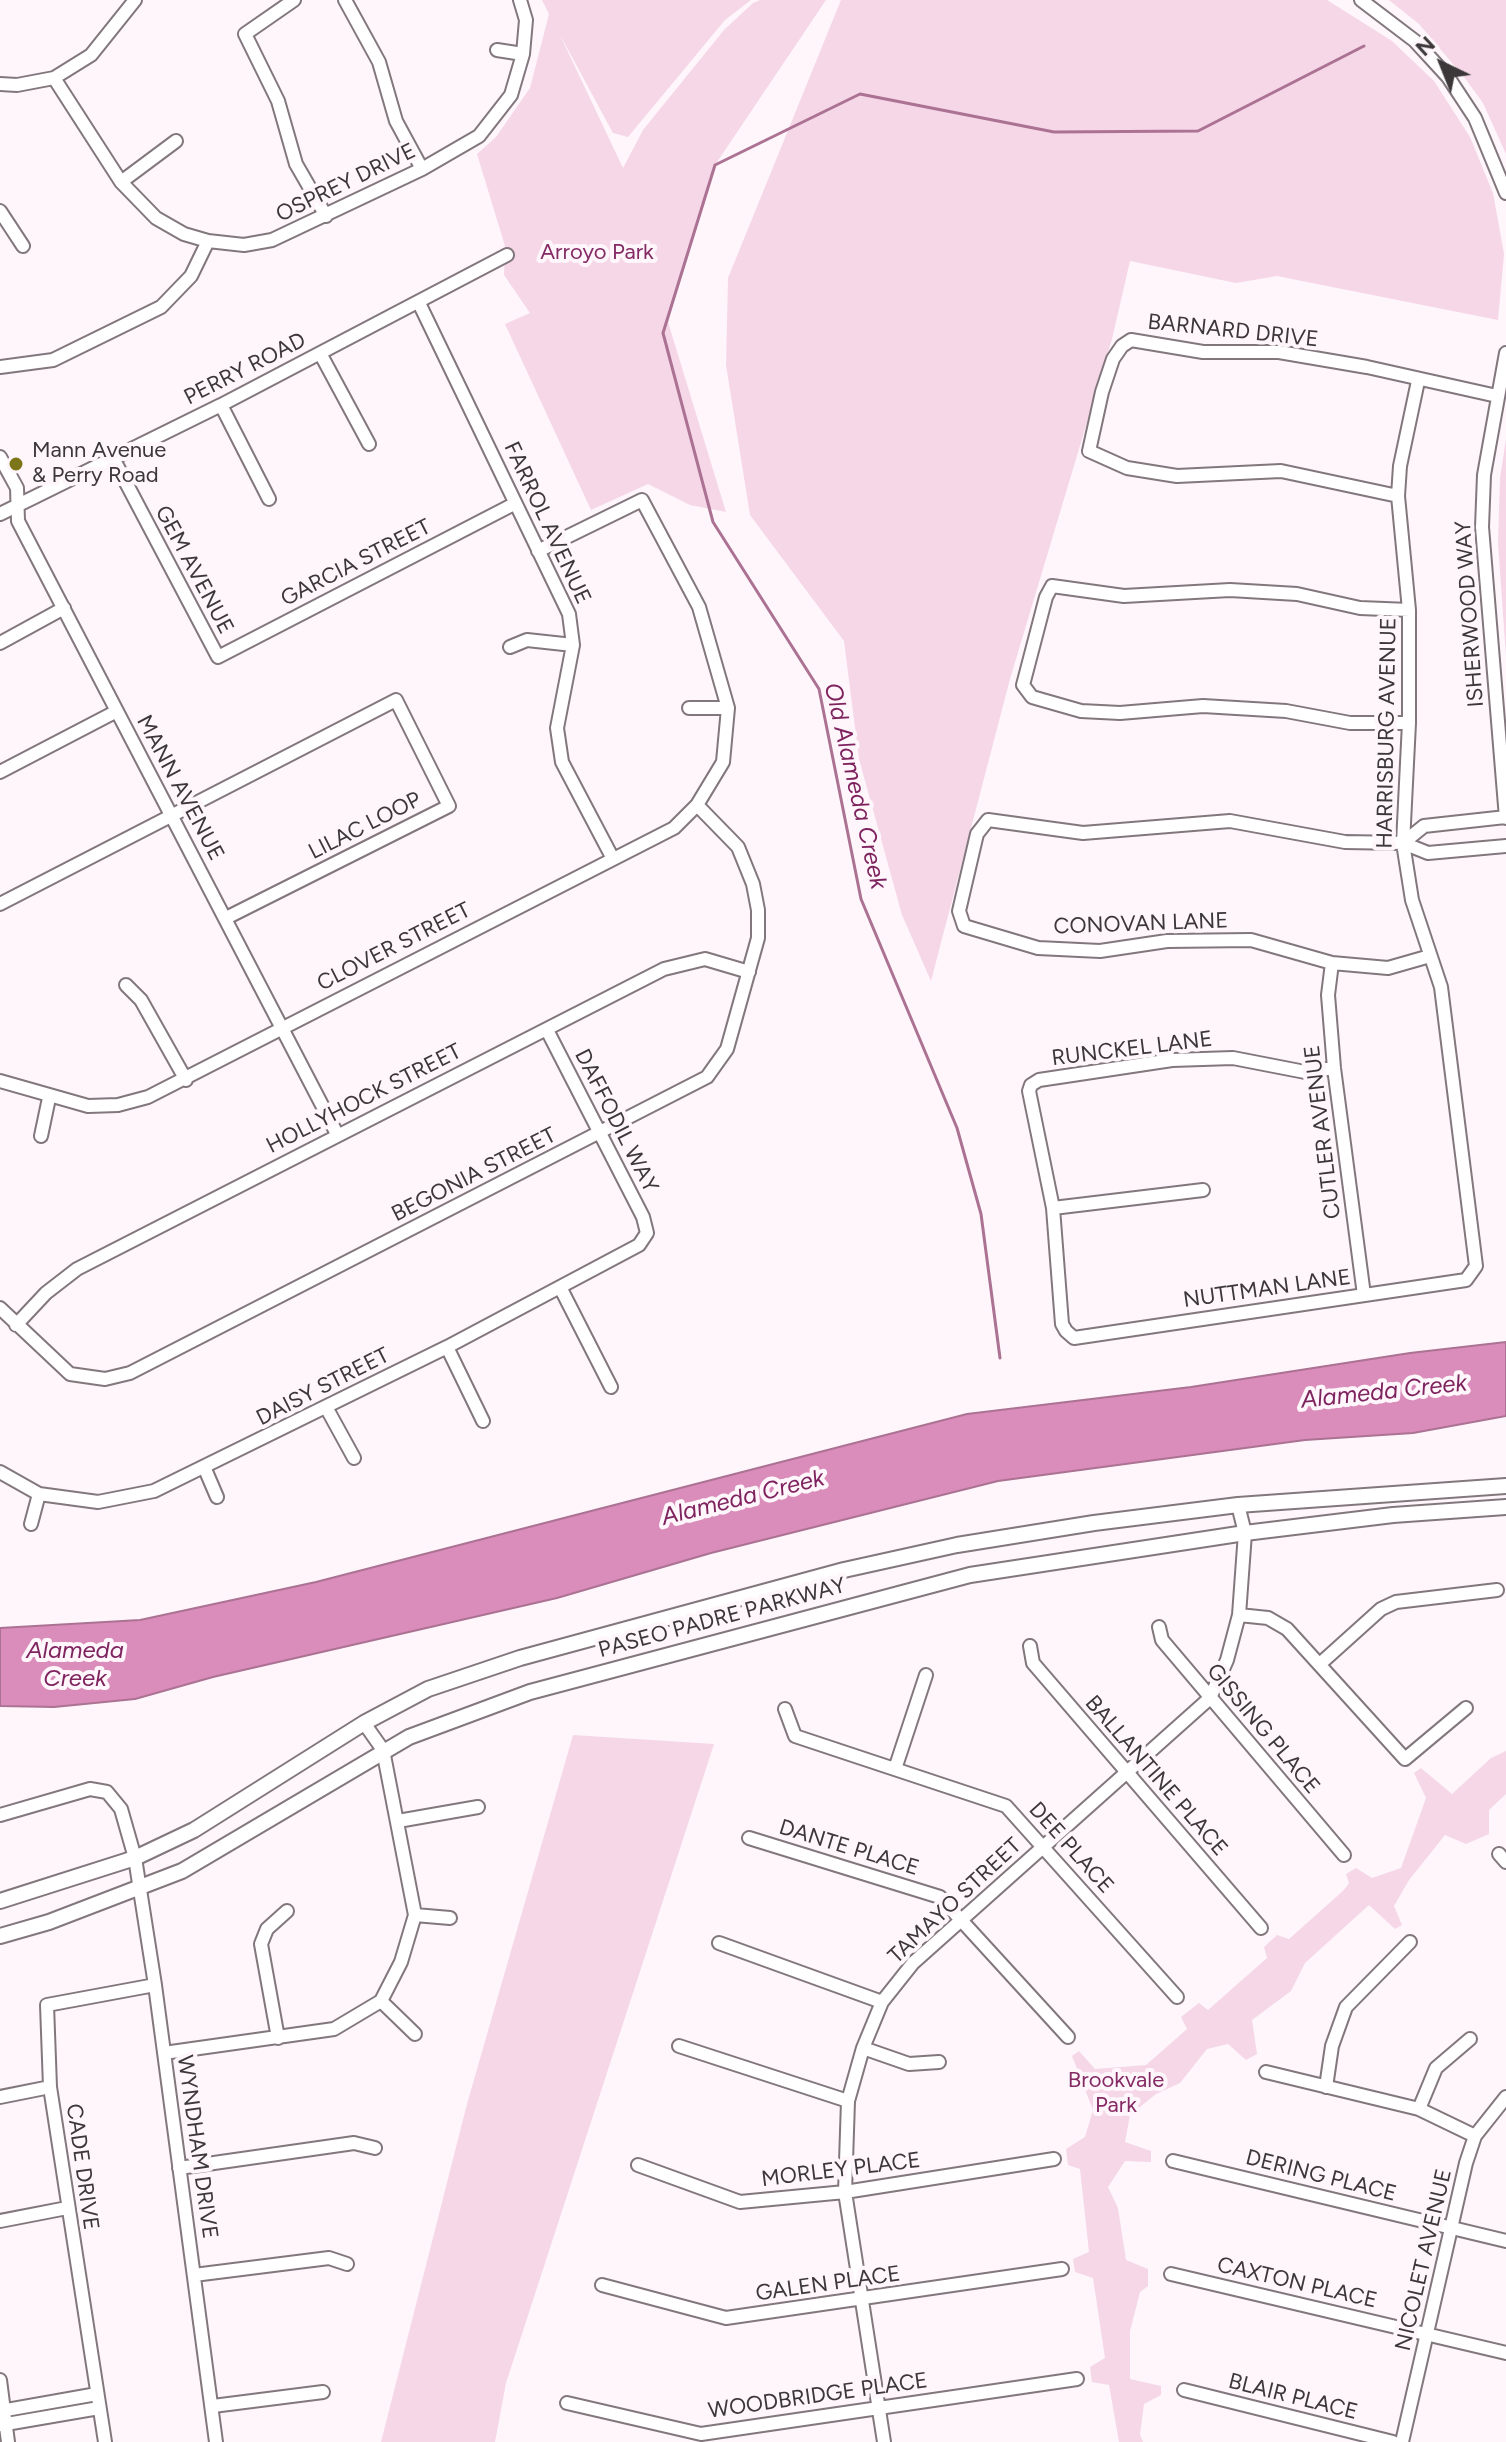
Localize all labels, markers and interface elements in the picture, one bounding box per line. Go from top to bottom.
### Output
north arrow [1402,24,1482,104]
text: N [1410,30,1441,62]
street label: OSPREY DRIVE [272,138,420,228]
park label: Arroyo Park [540,240,654,266]
street label: BARNARD DRIVE [1146,309,1320,353]
street label: PERRY ROAD [180,327,310,411]
place label: Mann Avenue & Perry Road [32,438,166,490]
street label: FARROL AVENUE [498,438,596,608]
marker: Mann Avenue & Perry Road [7,455,25,473]
street label: GEM AVENUE [149,501,239,639]
street label: GARCIA STREET [276,514,436,612]
street label: ISHERWOOD WAY [1450,520,1490,708]
street label: HARRISBURG AVENUE [1372,617,1402,849]
water label: Old Alameda Creek [817,680,893,892]
street label: MANN AVENUE [131,711,229,865]
street label: LILAC LOOP [304,786,426,866]
street label: CLOVER STREET [313,897,475,997]
street label: CONOVAN LANE [1053,908,1229,940]
street label: RUNCKEL LANE [1050,1026,1214,1072]
street label: HOLLYHOCK STREET [262,1038,466,1160]
street label: CUTLER AVENUE [1299,1044,1347,1220]
street label: DAFFODIL WAY [569,1045,663,1197]
street label: BEGONIA STREET [387,1122,561,1228]
street label: NUTTMAN LANE [1181,1264,1353,1314]
street label: DAISY STREET [252,1342,394,1432]
water label: Alameda Creek [1300,1369,1468,1415]
water label: Alameda Creek [659,1464,827,1532]
street label: PASEO PADRE PARKWAY [596,1572,848,1664]
water label: Alameda Creek [26,1637,124,1693]
street label: GISSING PLACE [1201,1658,1325,1800]
street label: BALLANTINE PLACE [1079,1690,1233,1862]
street label: DEE PLACE [1023,1797,1119,1899]
street label: DANTE PLACE [776,1814,922,1882]
street label: TAMAYO STREET [883,1833,1027,1969]
street label: WYNDHAM DRIVE [171,2053,223,2241]
park label: Brookvale Park [1068,2068,1164,2120]
street label: CADE DRIVE [60,2102,104,2232]
street label: DERING PLACE [1243,2144,1399,2208]
street label: MORLEY PLACE [760,2147,922,2193]
street label: NICOLET AVENUE [1390,2167,1458,2353]
street label: CAXTON PLACE [1214,2252,1380,2314]
street label: GALEN PLACE [754,2261,902,2307]
street label: WOODBRIDGE PLACE [707,2368,929,2424]
street label: BLAIR PLACE [1226,2368,1360,2426]

